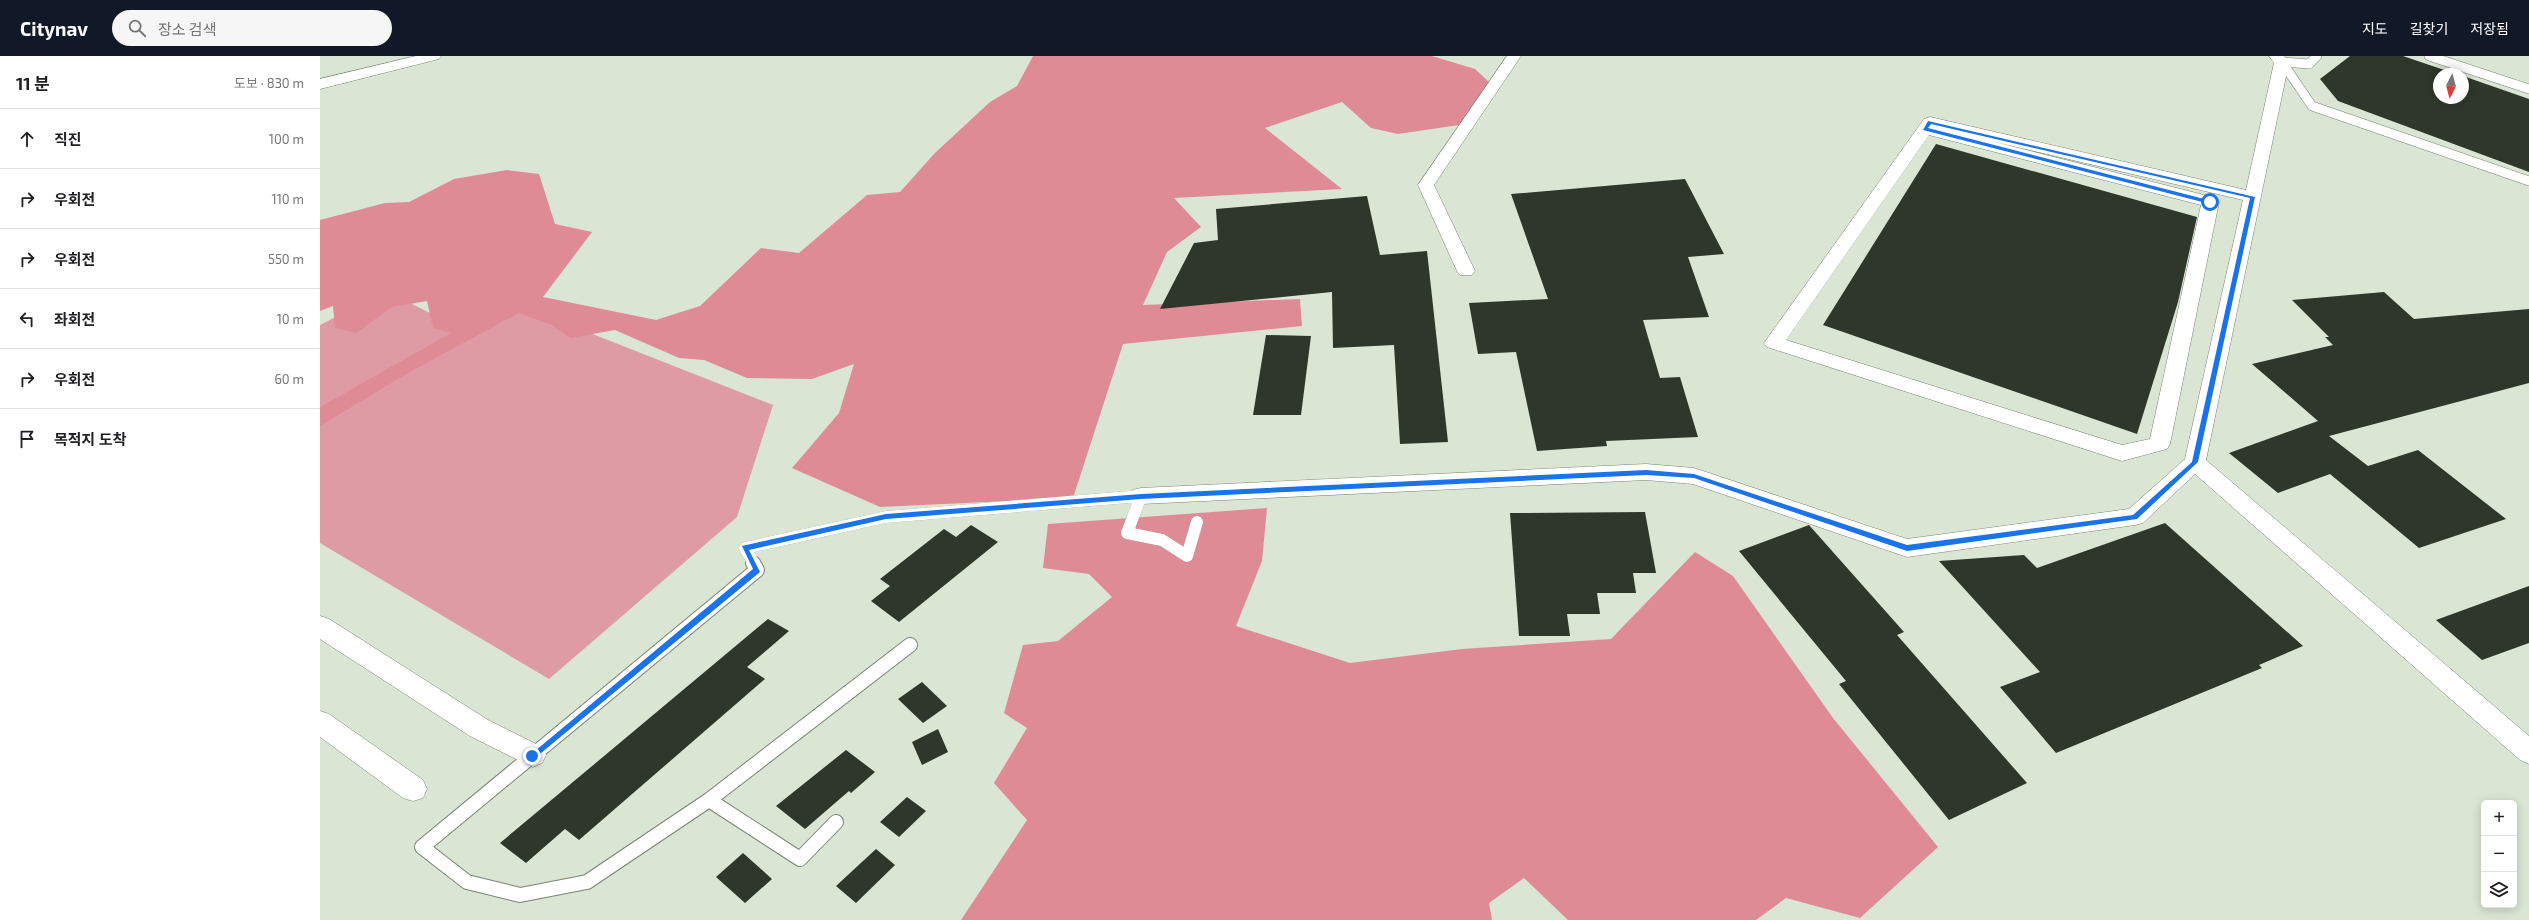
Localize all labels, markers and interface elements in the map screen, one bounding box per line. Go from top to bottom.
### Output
search box [112,10,392,46]
text: Citynav [20,17,88,40]
icon: search [126,17,148,39]
text: 장소 검색 [158,20,216,38]
text: 지도 [2362,20,2388,37]
text: 길찾기 [2410,20,2448,37]
text: 저장됨 [2470,20,2509,37]
north arrow [2433,68,2469,104]
text: 11 분 [16,73,50,93]
text: 도보 · 830 m [234,75,304,91]
icon: ahead [16,128,38,150]
text: 직진 [54,130,82,148]
text: 100 m [269,131,304,147]
icon: right [16,188,38,210]
text: 우회전 [54,190,95,208]
text: 110 m [272,191,304,207]
route start [2201,193,2219,211]
icon: right [16,248,38,270]
text: 우회전 [54,250,95,268]
text: 550 m [268,251,304,267]
icon: left [16,308,38,330]
text: 좌회전 [54,310,95,328]
text: 10 m [277,311,304,327]
icon: right [16,368,38,390]
text: 우회전 [54,370,95,388]
text: 60 m [274,371,304,387]
icon: arrive [16,428,38,450]
text: 목적지 도착 [54,430,126,448]
route end [523,747,541,765]
map controls [2481,800,2517,908]
button: + [2481,800,2517,836]
button: − [2481,836,2517,872]
button: layers [2481,872,2517,908]

